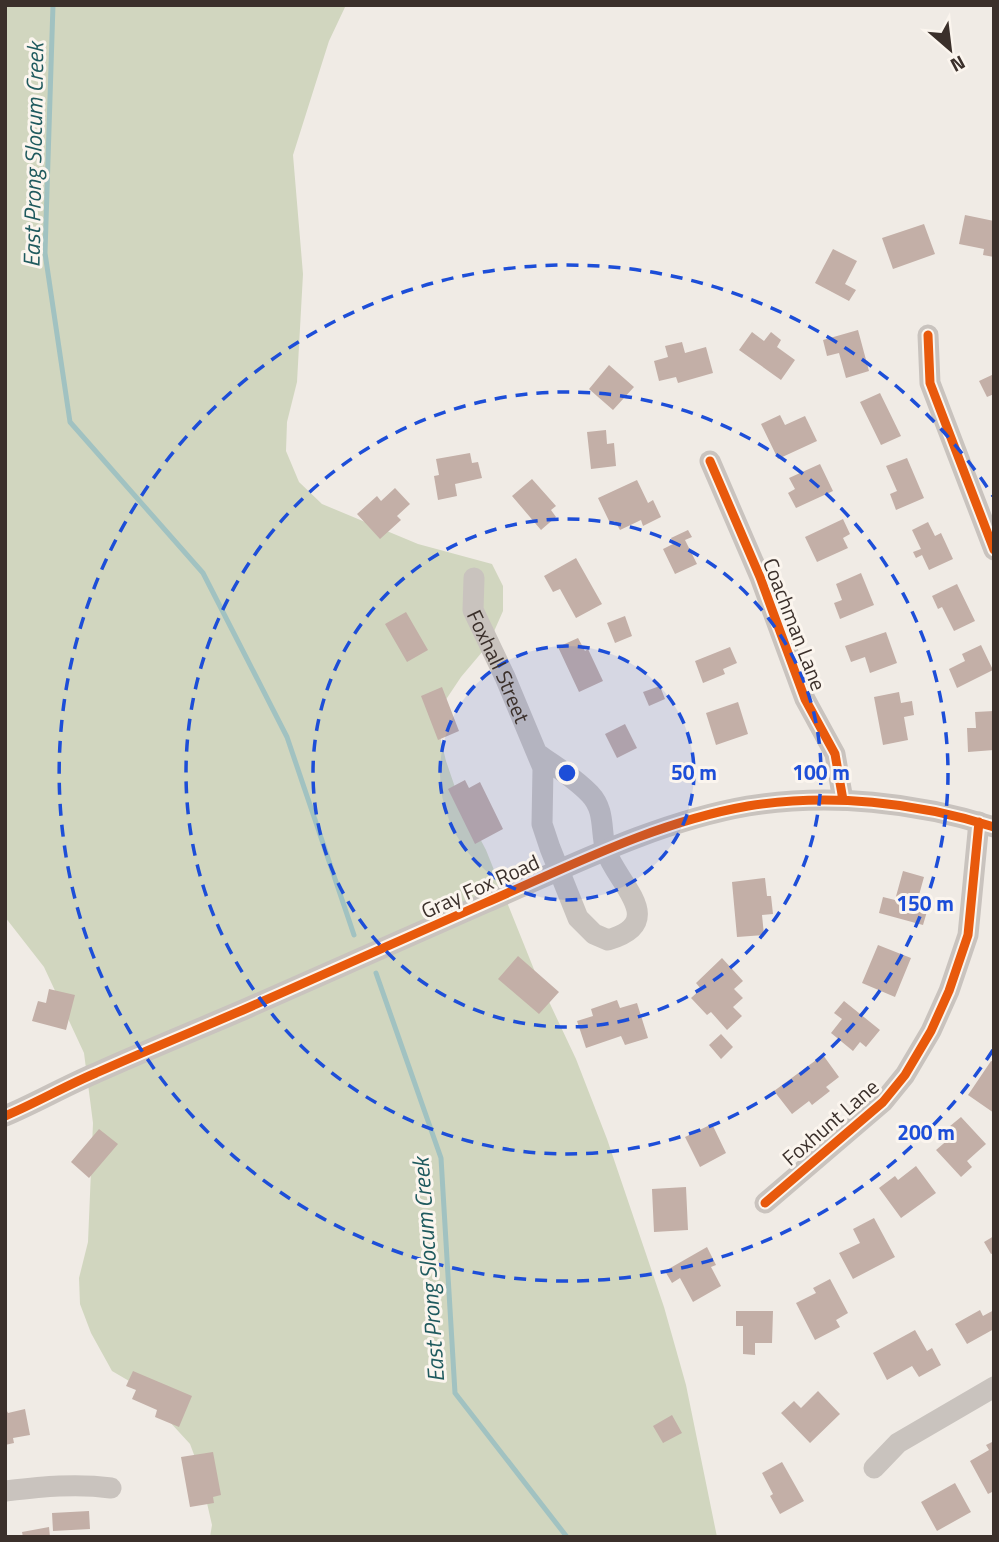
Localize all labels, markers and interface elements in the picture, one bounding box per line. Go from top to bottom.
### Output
north arrow [915,14,985,84]
water label: East Prong Slocum Creek [14,40,53,268]
text: N [946,49,971,80]
street label: Coachman Lane [755,553,835,695]
street label: Foxhall Street [459,604,539,728]
text: 50 m [671,756,717,788]
text: 100 m [792,756,850,788]
centre of rings [555,761,579,785]
street label: Gray Fox Road [416,846,544,926]
text: 150 m [896,887,954,919]
street label: Foxhunt Lane [775,1071,885,1173]
text: 200 m [897,1116,955,1148]
water label: East Prong Slocum Creek [403,1154,453,1383]

